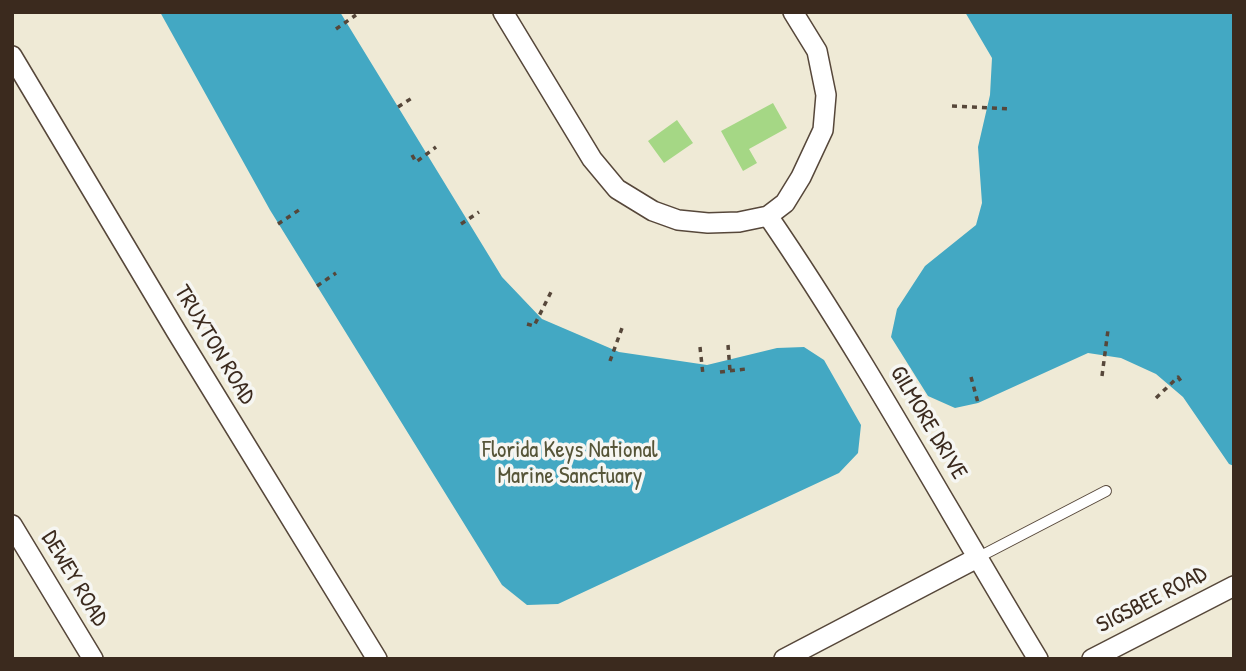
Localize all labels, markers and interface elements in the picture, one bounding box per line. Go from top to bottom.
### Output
street label: TRUXTON ROAD [168,280,260,410]
street label: GILMORE DRIVE [883,361,973,485]
park label: Florida Keys National Marine Sanctuary [482,437,658,491]
street label: DEWEY ROAD [35,526,113,632]
street label: SIGSBEE ROAD [1092,560,1212,640]

